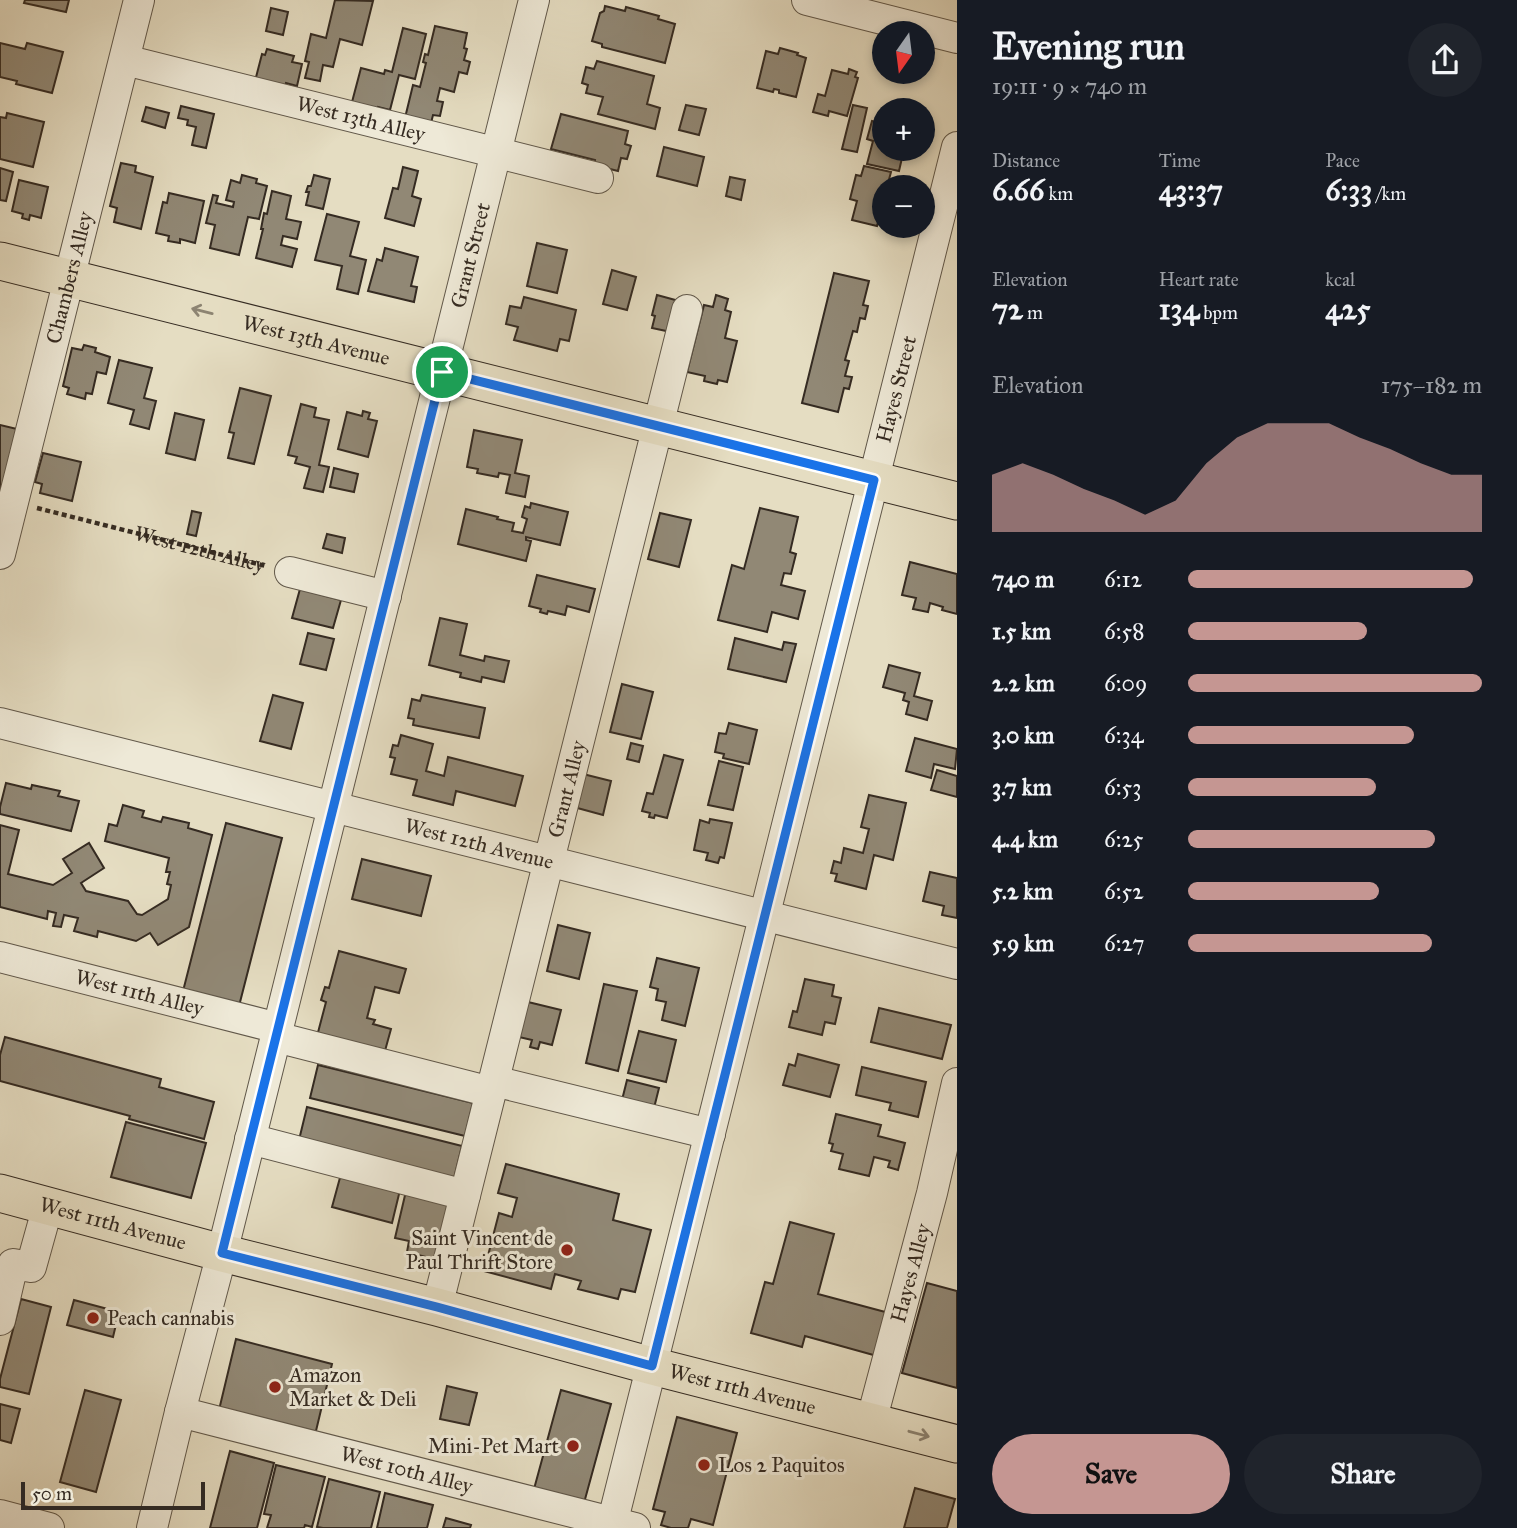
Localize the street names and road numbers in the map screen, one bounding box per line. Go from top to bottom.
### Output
street label: West 13th Alley [294,90,429,148]
street label: Grant Street [445,199,496,311]
street label: Chambers Alley [40,208,99,346]
street label: West 13th Avenue [240,309,393,371]
street label: Hayes Street [870,332,922,446]
street label: West 12th Alley [132,520,269,579]
street label: Grant Alley [542,737,592,840]
street label: West 12th Avenue [402,812,557,875]
street label: West 11th Alley [73,964,208,1022]
street label: West 11th Avenue [37,1191,189,1256]
street label: Hayes Alley [885,1220,937,1325]
street label: West 11th Avenue [666,1358,819,1420]
street label: West 10th Alley [338,1440,477,1499]

